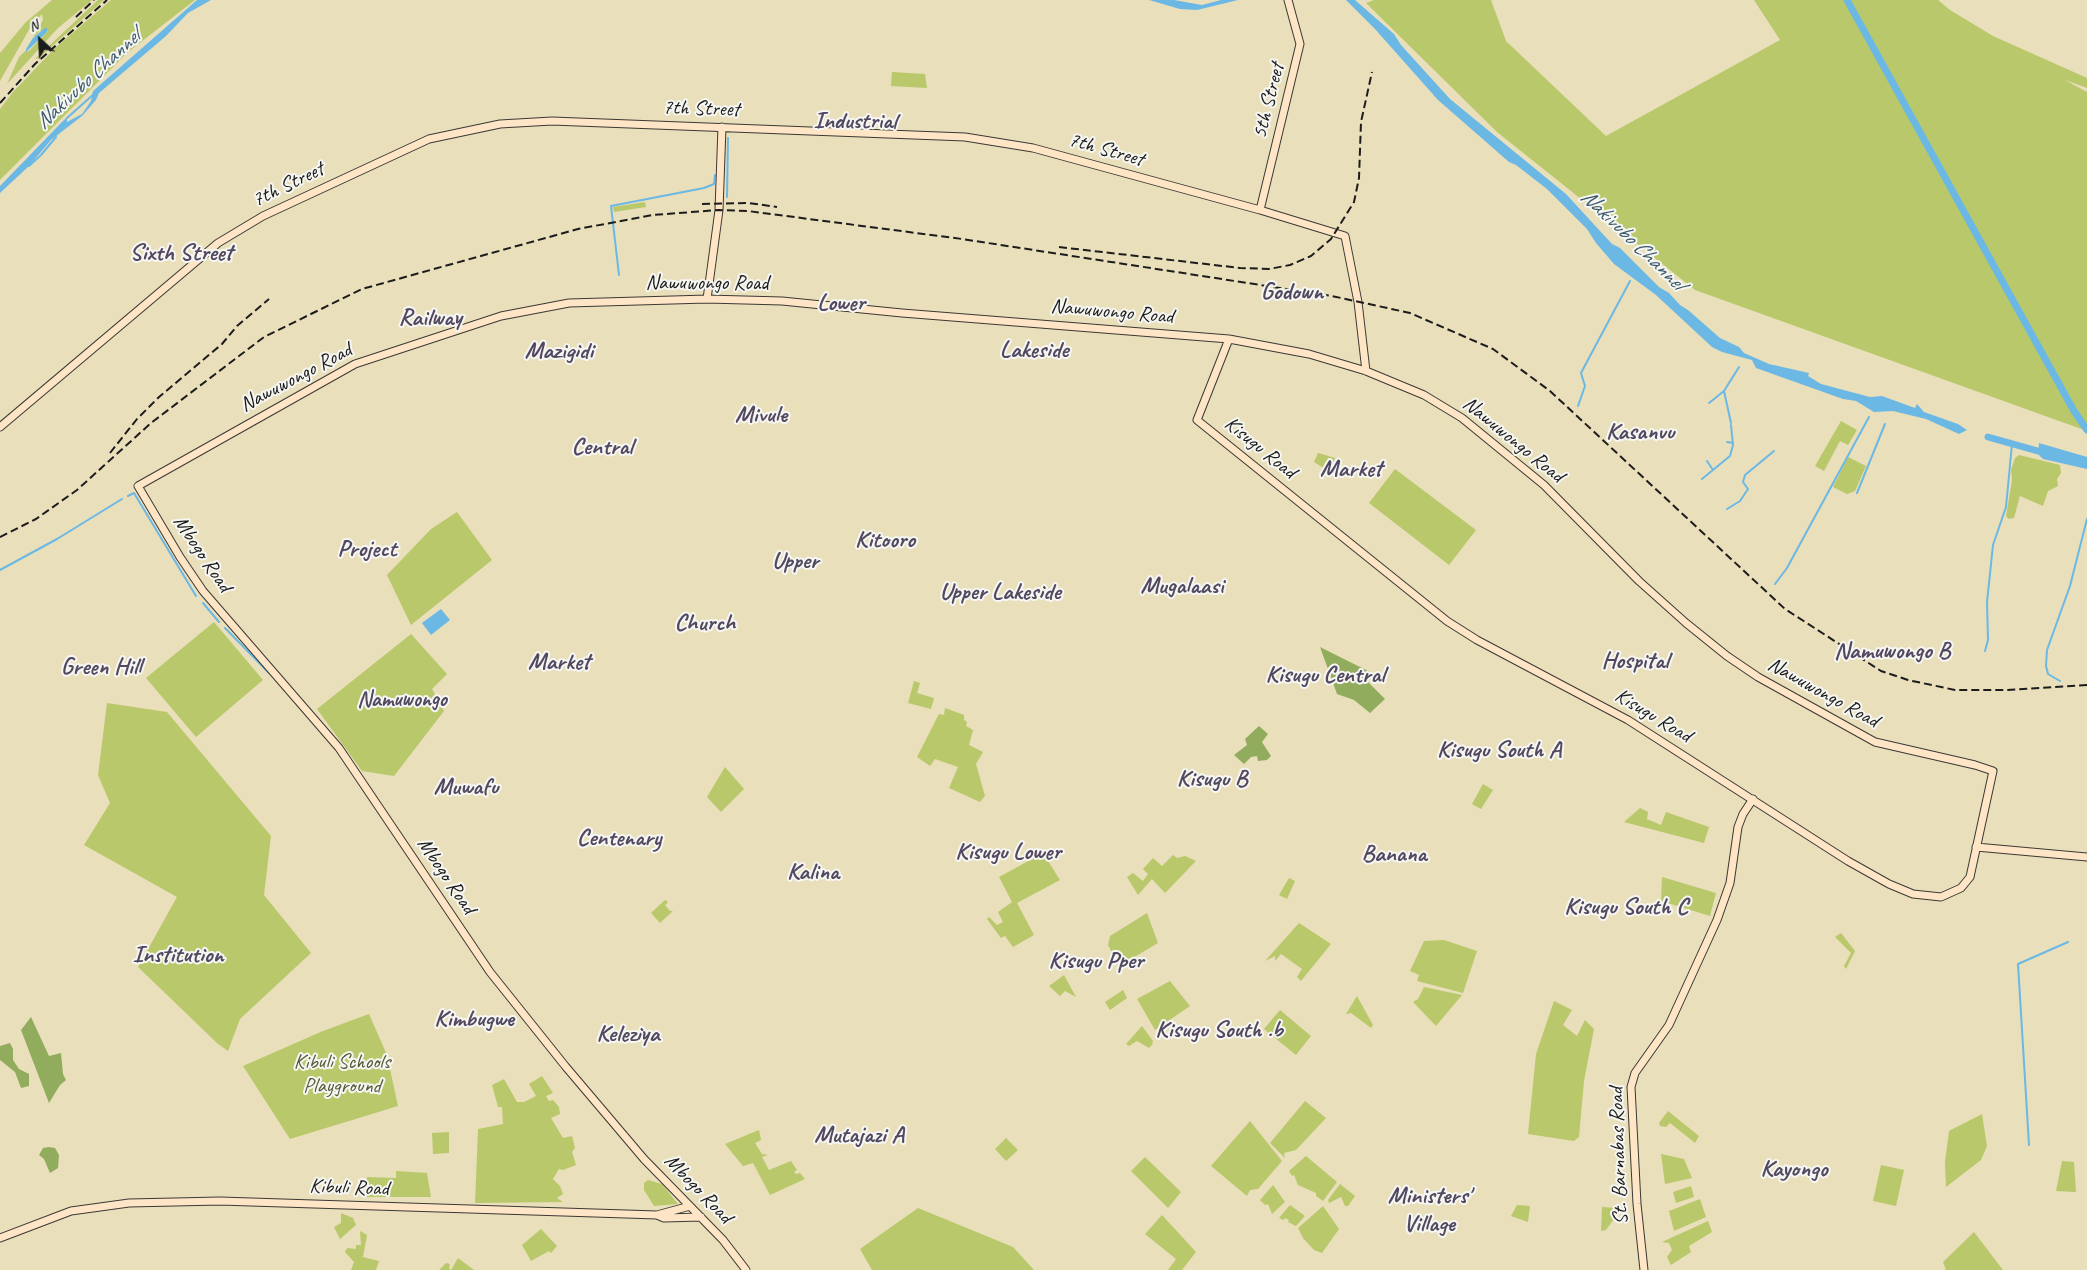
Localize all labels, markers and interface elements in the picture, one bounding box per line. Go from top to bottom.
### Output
north arrow [15,15,65,65]
water label: Nakivubo Channel [30,25,146,135]
street label: 5th Street [1247,61,1291,141]
street label: 7th Street [662,95,740,123]
district label: Industrial [813,108,897,136]
street label: 7th Street [1066,127,1146,173]
street label: 7th Street [248,157,328,213]
water label: Nakivubo Channel [1575,184,1689,296]
district label: Sixth Street [129,240,233,268]
street label: Nawuwongo Road [646,270,768,296]
district label: Godown [1261,279,1323,307]
district label: Lower [817,290,865,318]
street label: Nawuwongo Road [1050,294,1174,330]
district label: Railway [398,305,462,333]
district label: Lakeside [1000,337,1068,365]
street label: Nawuwongo Road [236,338,356,418]
district label: Mazigidi [525,338,593,366]
street label: Nawuwongo Road [1457,392,1569,488]
district label: Mivule [735,402,787,430]
street label: Kisugu Road [1219,411,1301,485]
district label: Kasanvu [1606,419,1674,447]
district label: Central [571,434,633,462]
district label: Market [1320,456,1382,484]
street label: Mbogo Road [167,511,237,597]
district label: Kitooro [855,527,915,555]
district label: Project [338,536,396,564]
district label: Upper [772,548,818,576]
district label: Mugalaasi [1141,573,1223,601]
district label: Upper Lakeside [939,579,1061,607]
district label: Church [675,610,735,638]
district label: Namuwongo B [1834,638,1950,666]
district label: Hospital [1602,648,1668,676]
district label: Market [528,649,590,677]
street label: Nawuwongo Road [1763,652,1883,734]
district label: Green Hill [61,654,141,682]
district label: Kisugu Central [1265,662,1385,690]
street label: Kisugu Road [1610,683,1696,749]
district label: Namuwongo [357,687,447,713]
district label: Kisugu South A [1437,737,1561,765]
district label: Kisugu B [1177,766,1247,794]
district label: Muwafu [434,774,498,802]
district label: Centenary [577,825,661,853]
street label: Mbogo Road [411,833,481,919]
district label: Kisugu Lower [955,839,1061,867]
district label: Banana [1361,841,1427,869]
district label: Kalina [787,859,839,887]
district label: Kisugu South C [1564,894,1688,922]
district label: Institution [133,942,223,970]
district label: Kisugu Pper [1049,948,1143,976]
district label: Kimbugwe [434,1006,514,1034]
district label: Kisugu South .b [1155,1017,1283,1045]
district label: Keleziya [597,1021,659,1049]
park label: Kibuli Schools Playground [294,1049,390,1099]
street label: St. Barnabas Road [1604,1087,1634,1225]
district label: Mutajazi A [814,1122,904,1150]
street label: Mbogo Road [659,1149,737,1229]
district label: Kayongo [1761,1156,1827,1184]
street label: Kibuli Road [309,1174,389,1202]
district label: Ministers' Village [1388,1183,1470,1239]

